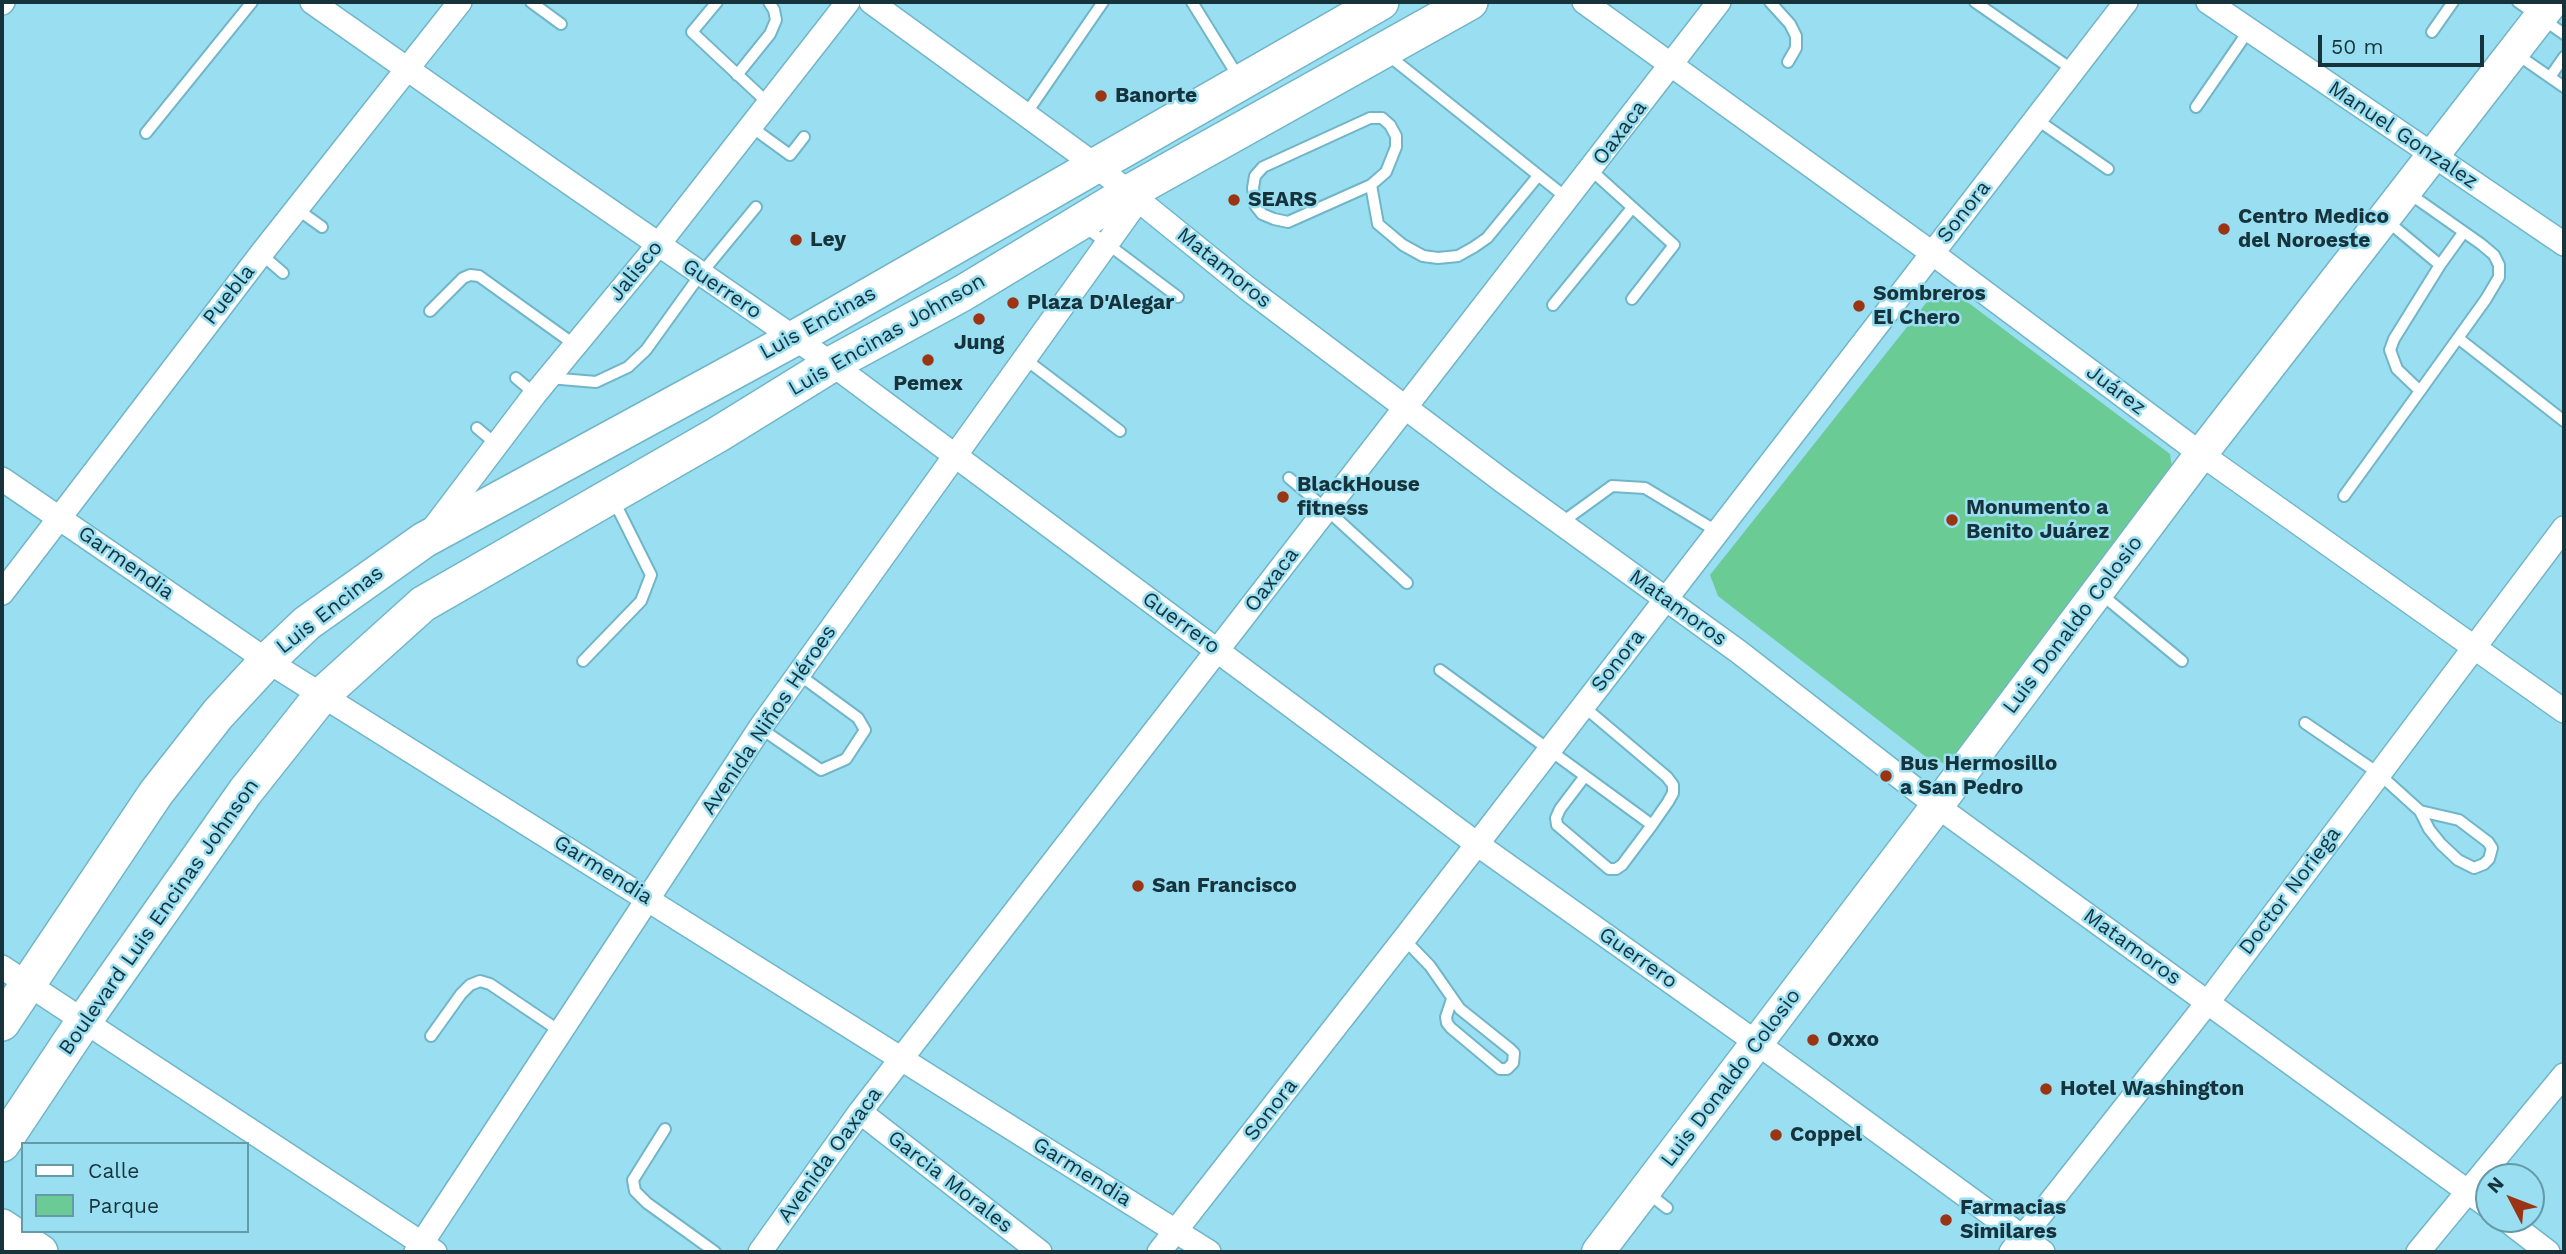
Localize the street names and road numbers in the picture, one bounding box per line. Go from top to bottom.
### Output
street label: Manuel Gonzalez [2323,76,2483,194]
street label: Oaxaca [1588,96,1652,170]
street label: Sonora [1932,176,1996,248]
street label: Matamoros [1172,222,1276,314]
street label: Jalisco [604,236,668,306]
street label: Guerrero [678,253,766,325]
street label: Puebla [198,260,260,330]
street label: Luis Encinas Johnson [784,268,990,402]
street label: Luis Encinas [756,281,880,365]
street label: Juárez [2081,359,2151,421]
street label: Garmendia [73,521,179,605]
street label: Luis Donaldo Colosio [1998,531,2148,719]
street label: Oaxaca [1240,543,1304,617]
street label: Luis Encinas [271,560,389,660]
street label: Matamoros [1624,564,1732,652]
street label: Guerrero [1137,586,1225,660]
street label: Avenida Niños Héroes [696,620,842,820]
street label: Sonora [1586,625,1650,697]
street label: Boulevard Luis Encinas Johnson [54,774,264,1060]
street label: Doctor Noriega [2234,822,2346,960]
street label: Garmendia [549,830,657,910]
street label: Matamoros [2078,903,2186,991]
street label: Guerrero [1594,922,1682,994]
street label: Luis Donaldo Colosio [1656,984,1806,1172]
street label: Sonora [1239,1074,1303,1146]
street label: Avenida Oaxaca [772,1082,888,1228]
street label: Garcia Morales [882,1125,1018,1239]
street label: Garmendia [1028,1132,1136,1212]

